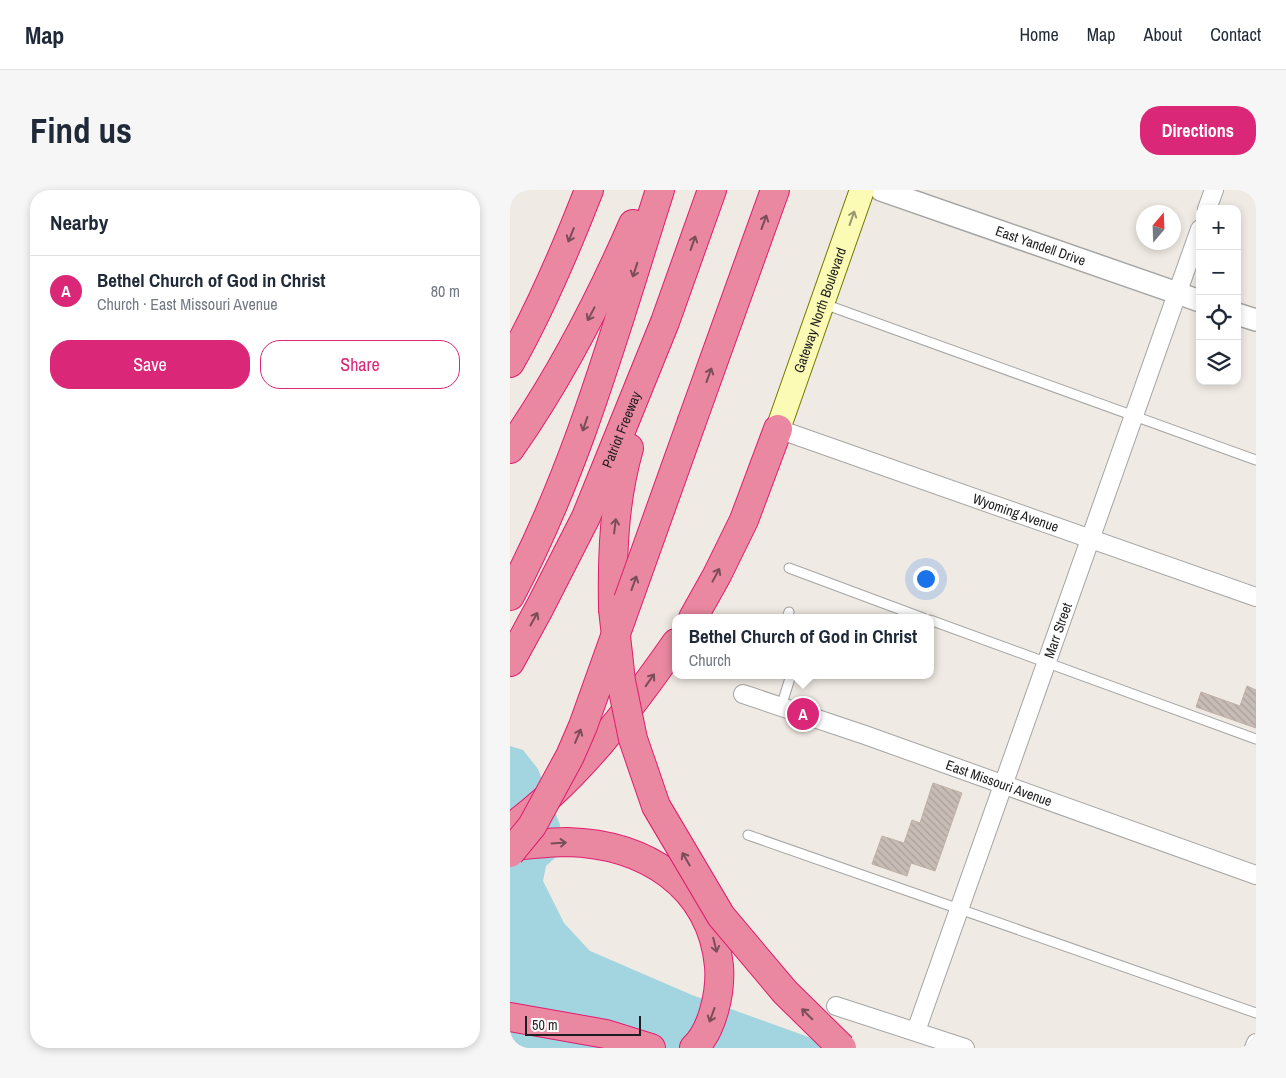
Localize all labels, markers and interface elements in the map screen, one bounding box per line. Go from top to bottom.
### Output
text: Map [25,19,64,51]
text: Home [1019,22,1059,47]
text: Map [1087,22,1116,47]
text: About [1144,22,1182,47]
text: Contact [1210,22,1261,47]
button: Directions [1140,106,1256,155]
text: Find us [30,107,132,154]
north arrow [1136,205,1181,250]
map controls [1196,205,1241,385]
button: + [1196,205,1241,250]
text: Nearby [50,208,108,237]
one-way arrow [848,210,857,226]
one-way arrow [759,214,769,230]
street label: East Yandell Drive [993,222,1088,270]
one-way arrow [566,227,575,242]
one-way arrow [689,236,698,251]
street label: Gateway North Boulevard [789,245,850,375]
button: − [1196,250,1241,295]
one-way arrow [629,261,639,277]
text: Bethel Church of God in Christ [97,267,326,293]
text: A [61,280,71,302]
text: 80 m [431,280,460,302]
text: Church · East Missouri Avenue [97,293,278,315]
button: locate [1196,295,1241,340]
one-way arrow [586,306,595,321]
button: Save [50,340,250,389]
button: Share [260,340,460,389]
button: layers [1196,340,1241,385]
one-way arrow [705,368,714,383]
street label: Patriot Freeway [598,388,645,471]
one-way arrow [580,416,589,432]
street label: Wyoming Avenue [970,489,1061,536]
one-way arrow [610,518,620,534]
your location [913,566,939,592]
one-way arrow [712,568,721,583]
one-way arrow [630,576,639,591]
street label: Marr Street [1040,600,1076,660]
one-way arrow [529,612,539,627]
popup [672,614,934,679]
text: Bethel Church of God in Christ [689,623,917,649]
text: Church [689,649,731,671]
one-way arrow [645,673,655,687]
pin: A [787,695,819,733]
one-way arrow [574,729,584,744]
street label: East Missouri Avenue [943,756,1055,810]
one-way arrow [550,838,566,847]
one-way arrow [681,852,691,866]
one-way arrow [711,936,720,952]
one-way arrow [707,1007,716,1023]
one-way arrow [801,1008,813,1021]
scale bar [525,1013,641,1036]
text: 50 m [532,1016,558,1034]

